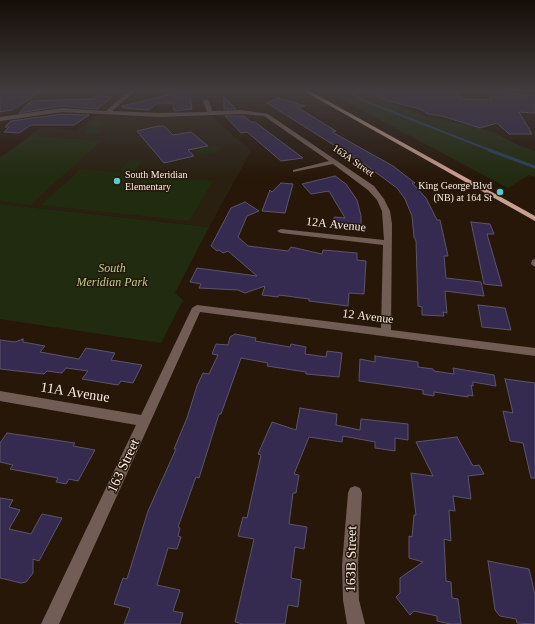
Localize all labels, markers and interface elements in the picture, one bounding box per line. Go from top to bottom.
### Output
street label: 163A Street [330,142,376,180]
place label: South Meridian Elementary [125,169,187,192]
marker: South Meridian Elementary [112,176,122,186]
place label: King George Blvd (NB) at 164 St [418,180,492,204]
marker: King George Blvd (NB) at 164 St [495,187,505,197]
street label: 12A Avenue [305,215,367,235]
park label: South Meridian Park [77,262,147,290]
street label: 12 Avenue [342,307,394,327]
street label: 11A Avenue [39,379,111,407]
street label: 163 Street [104,437,144,495]
street label: 163B Street [343,526,361,592]

